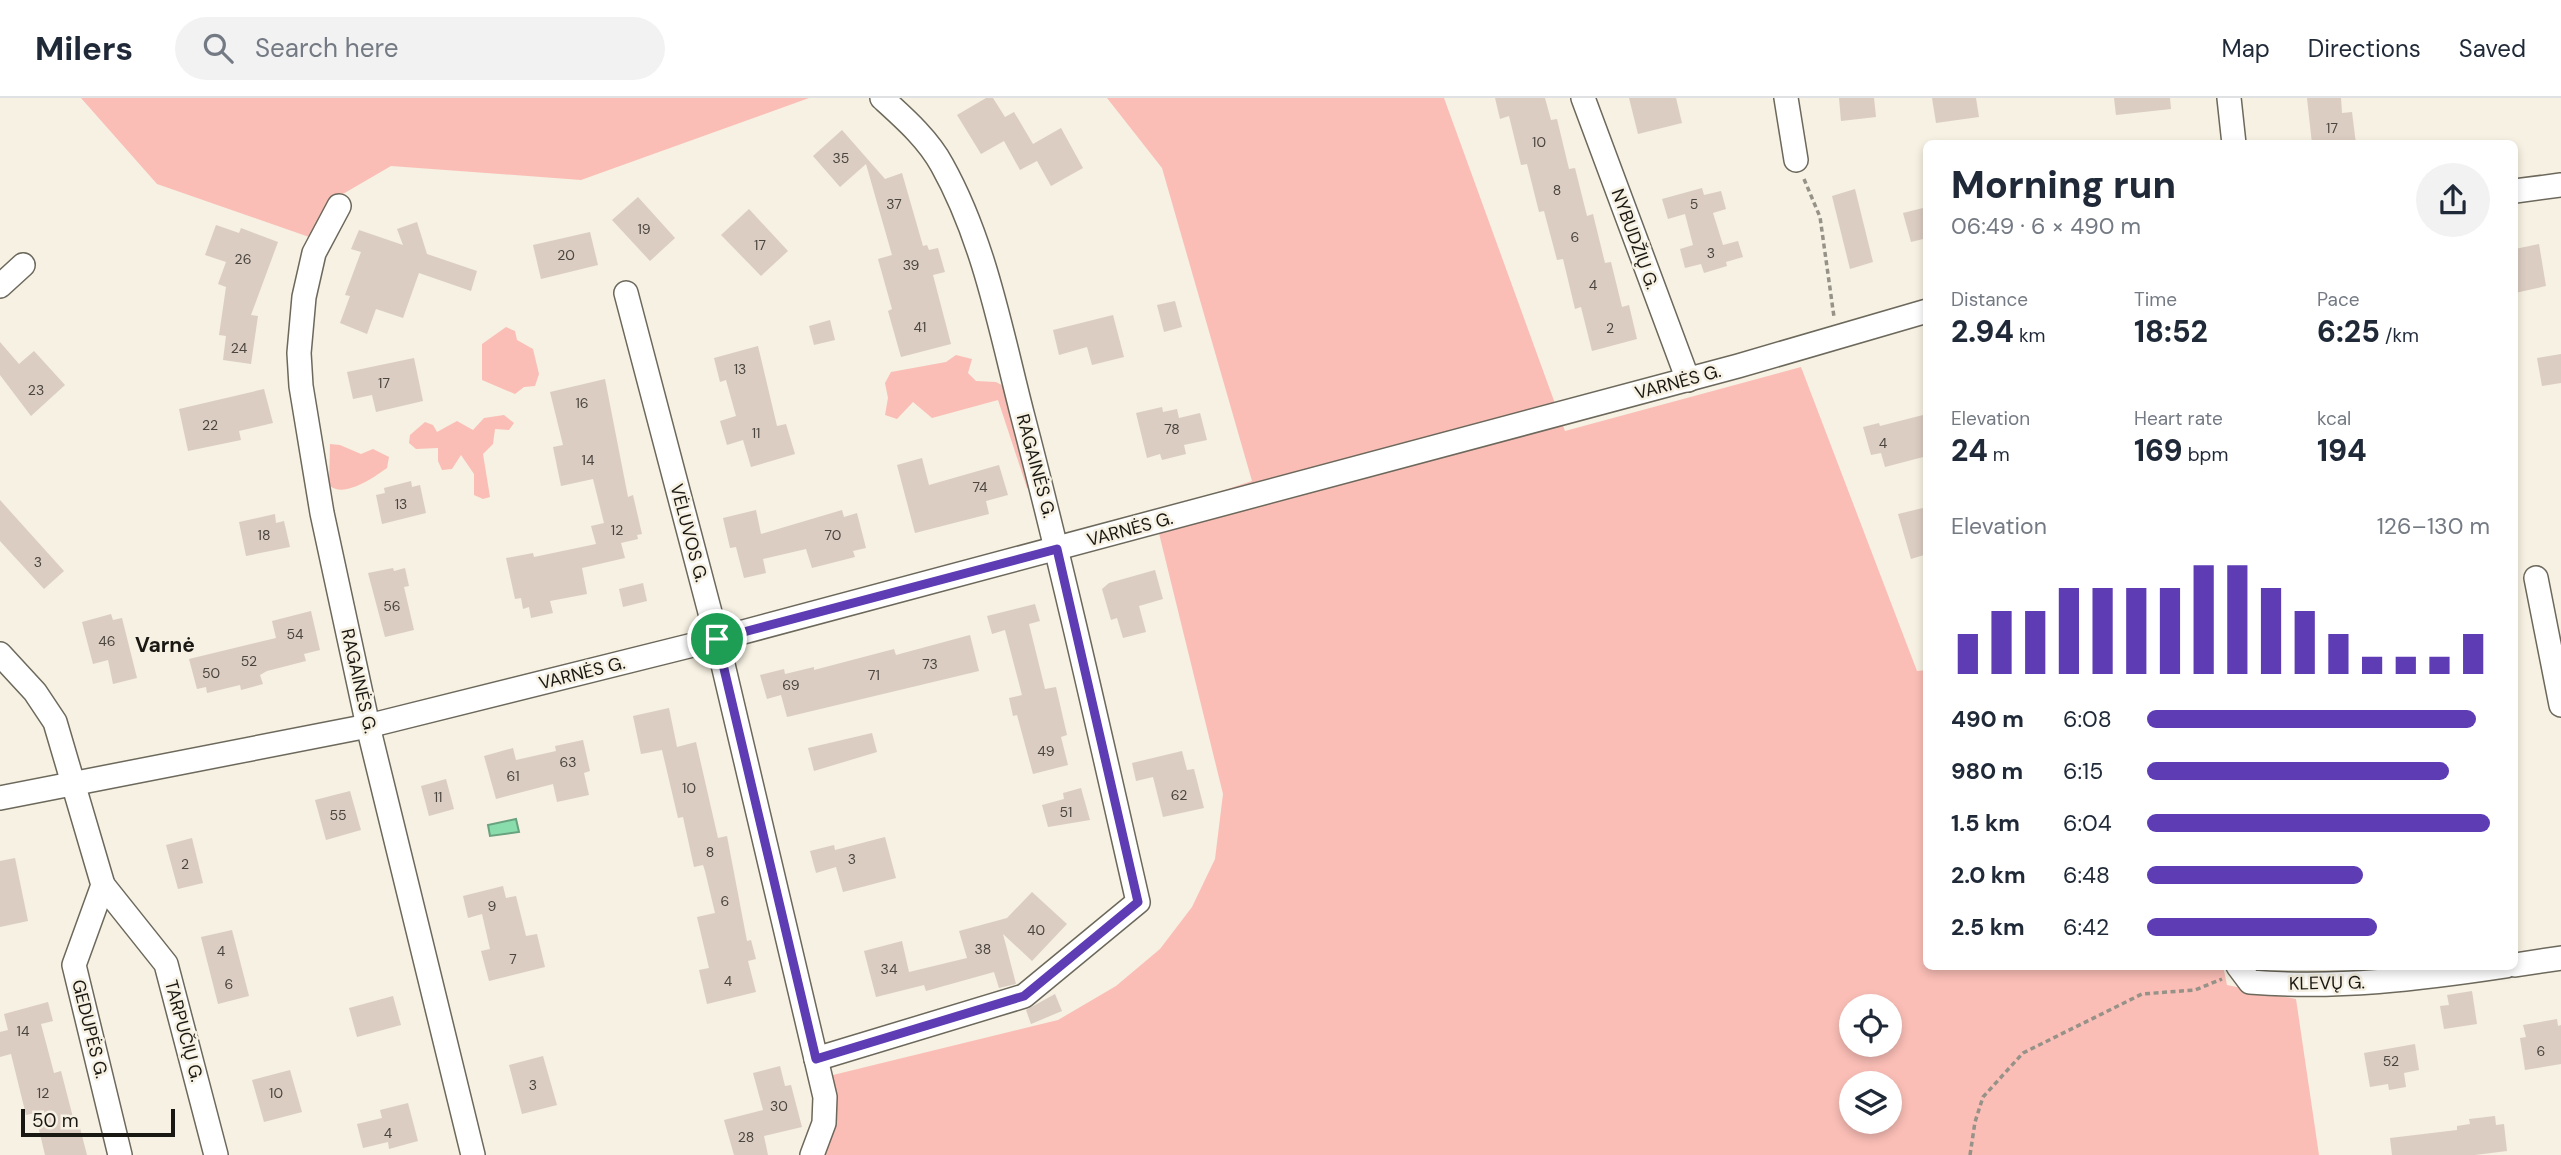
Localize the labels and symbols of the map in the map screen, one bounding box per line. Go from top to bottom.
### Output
house number: 17 [2326,119,2338,137]
house number: 10 [1532,133,1546,151]
house number: 35 [833,149,849,167]
house number: 8 [1553,181,1561,199]
street label: NYBUDŽIŲ G. [1606,185,1664,293]
house number: 37 [886,195,902,213]
house number: 5 [1690,195,1698,213]
house number: 19 [637,220,651,238]
house number: 6 [1571,228,1579,246]
house number: 17 [754,236,766,254]
house number: 3 [1707,244,1715,262]
house number: 20 [557,246,575,264]
house number: 26 [235,250,251,268]
house number: 39 [903,256,920,274]
house number: 4 [1589,276,1598,294]
house number: 41 [914,318,926,336]
house number: 2 [1606,319,1614,337]
house number: 24 [231,339,248,357]
street label: VARNĖS G. [1632,359,1724,405]
house number: 13 [734,360,746,378]
house number: 17 [378,374,390,392]
house number: 23 [28,381,44,399]
house number: 16 [575,394,589,412]
street label: RAGAINĖS G. [1011,411,1061,521]
house number: 22 [202,416,218,434]
house number: 78 [1164,420,1180,438]
house number: 11 [752,424,760,442]
house number: 4 [1879,434,1888,452]
house number: 14 [582,451,595,469]
house number: 74 [972,478,988,496]
street label: VĖLUVOS G. [664,481,714,585]
house number: 13 [395,495,407,513]
street label: VARNĖS G. [1084,506,1176,552]
house number: 12 [611,521,623,539]
house number: 18 [258,526,270,544]
house number: 70 [825,526,841,544]
house number: 3 [34,553,42,571]
house number: 56 [383,597,401,615]
pin [687,609,747,669]
house number: 54 [286,625,304,643]
street label: RAGAINĖS G. [335,626,383,736]
district label: Varnė [135,631,195,659]
house number: 46 [98,632,116,650]
street label: VARNĖS G. [536,651,628,695]
house number: 52 [241,652,257,670]
house number: 73 [922,655,938,673]
house number: 50 [202,664,220,682]
house number: 71 [868,666,880,684]
house number: 69 [782,676,800,694]
house number: 49 [1037,742,1055,760]
house number: 63 [559,753,577,771]
house number: 61 [506,767,520,785]
house number: 10 [682,779,696,797]
house number: 62 [1171,786,1187,804]
house number: 11 [434,788,442,806]
house number: 51 [1060,803,1072,821]
house number: 55 [329,806,347,824]
house number: 8 [706,843,714,861]
house number: 3 [848,850,856,868]
house number: 2 [181,855,189,873]
house number: 6 [721,892,729,910]
house number: 9 [488,897,497,915]
house number: 40 [1027,921,1045,939]
house number: 38 [975,940,991,958]
house number: 4 [217,942,226,960]
house number: 7 [509,950,517,968]
house number: 34 [881,960,898,978]
street label: KLEVŲ G. [2289,970,2365,996]
house number: 4 [724,972,733,990]
house number: 6 [225,975,233,993]
street label: GEDUPĖS G. [66,977,114,1081]
street label: TARPUČIŲ G. [159,977,209,1085]
house number: 14 [17,1022,30,1040]
house number: 6 [2537,1042,2545,1060]
house number: 52 [2383,1052,2399,1070]
house number: 3 [529,1076,537,1094]
house number: 12 [37,1084,49,1102]
house number: 10 [269,1084,283,1102]
house number: 30 [770,1097,788,1115]
scale bar [21,1106,175,1138]
house number: 4 [384,1124,393,1142]
house number: 28 [738,1128,754,1146]

